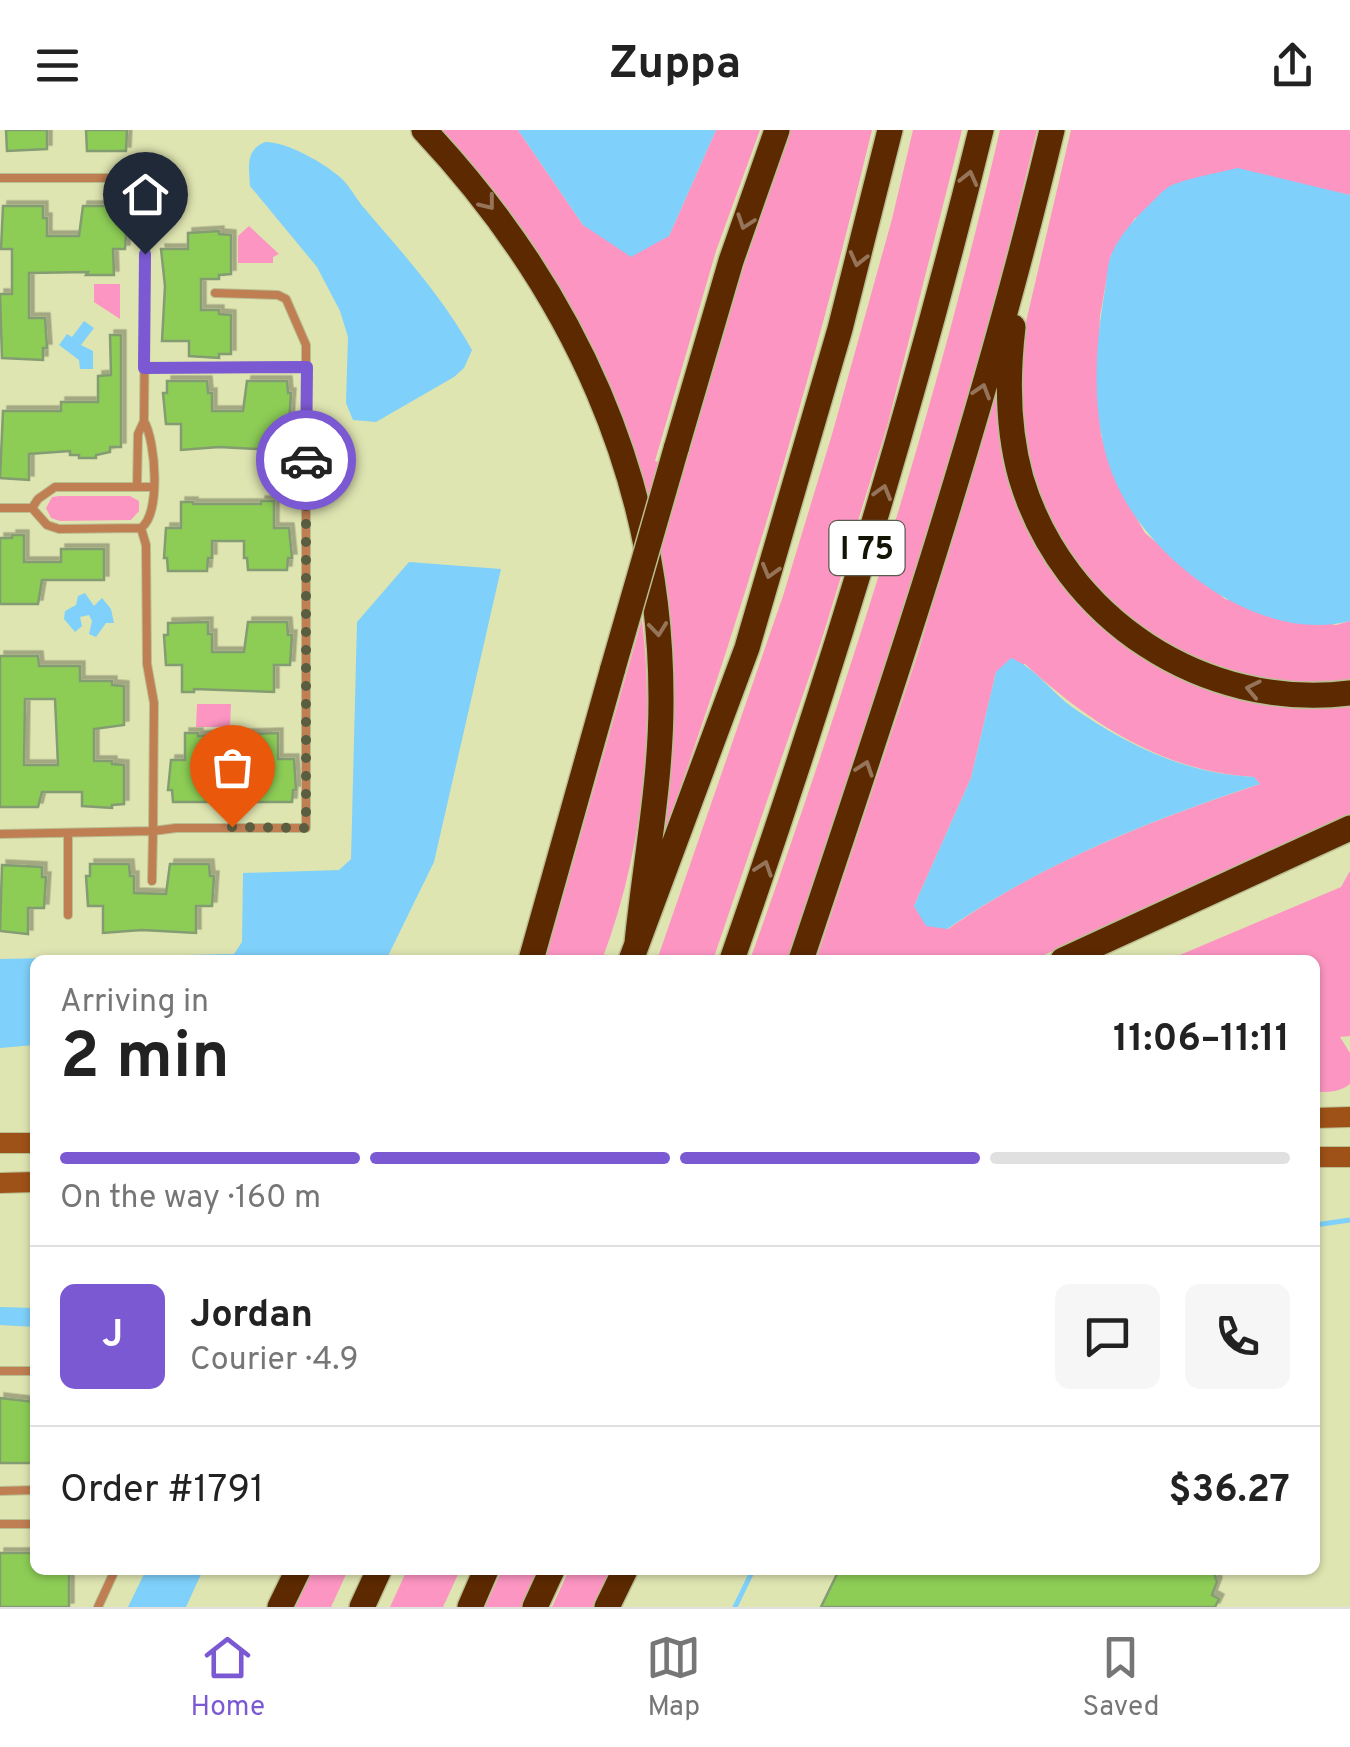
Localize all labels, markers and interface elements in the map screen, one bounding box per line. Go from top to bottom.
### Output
text: Zuppa [609,37,741,94]
icon: menu [30,38,85,93]
icon: share [1265,38,1320,93]
pin [103,152,188,255]
icon: home [118,167,173,222]
one-way arrow [957,170,978,187]
one-way arrow [477,192,494,210]
one-way arrow [736,213,756,230]
one-way arrow [849,249,870,267]
one-way arrow [970,383,991,400]
courier [256,410,356,510]
icon: car [279,433,334,488]
one-way arrow [871,484,892,501]
road number: I 75 [830,521,904,575]
one-way arrow [760,562,781,579]
one-way arrow [646,622,668,638]
one-way arrow [1245,680,1262,701]
pin [190,725,275,828]
icon: bag [205,740,260,795]
one-way arrow [854,760,874,777]
one-way arrow [752,860,773,877]
text: Arriving in [60,983,209,1023]
text: 11:06–11:11 [1113,1016,1290,1065]
text: 2 min [60,1019,230,1101]
text: On the way · 160 m [60,1179,321,1219]
button: chat [1055,1284,1160,1389]
button: phone [1185,1284,1290,1389]
text: Jordan [190,1292,313,1341]
text: J [102,1312,123,1361]
text: Courier · 4.9 [190,1341,359,1381]
text: Order #1791 [60,1467,264,1516]
text: $36.27 [1168,1467,1290,1516]
tab: Home [191,1630,265,1726]
tab: Map [646,1630,701,1726]
tab: Saved [1082,1630,1159,1726]

